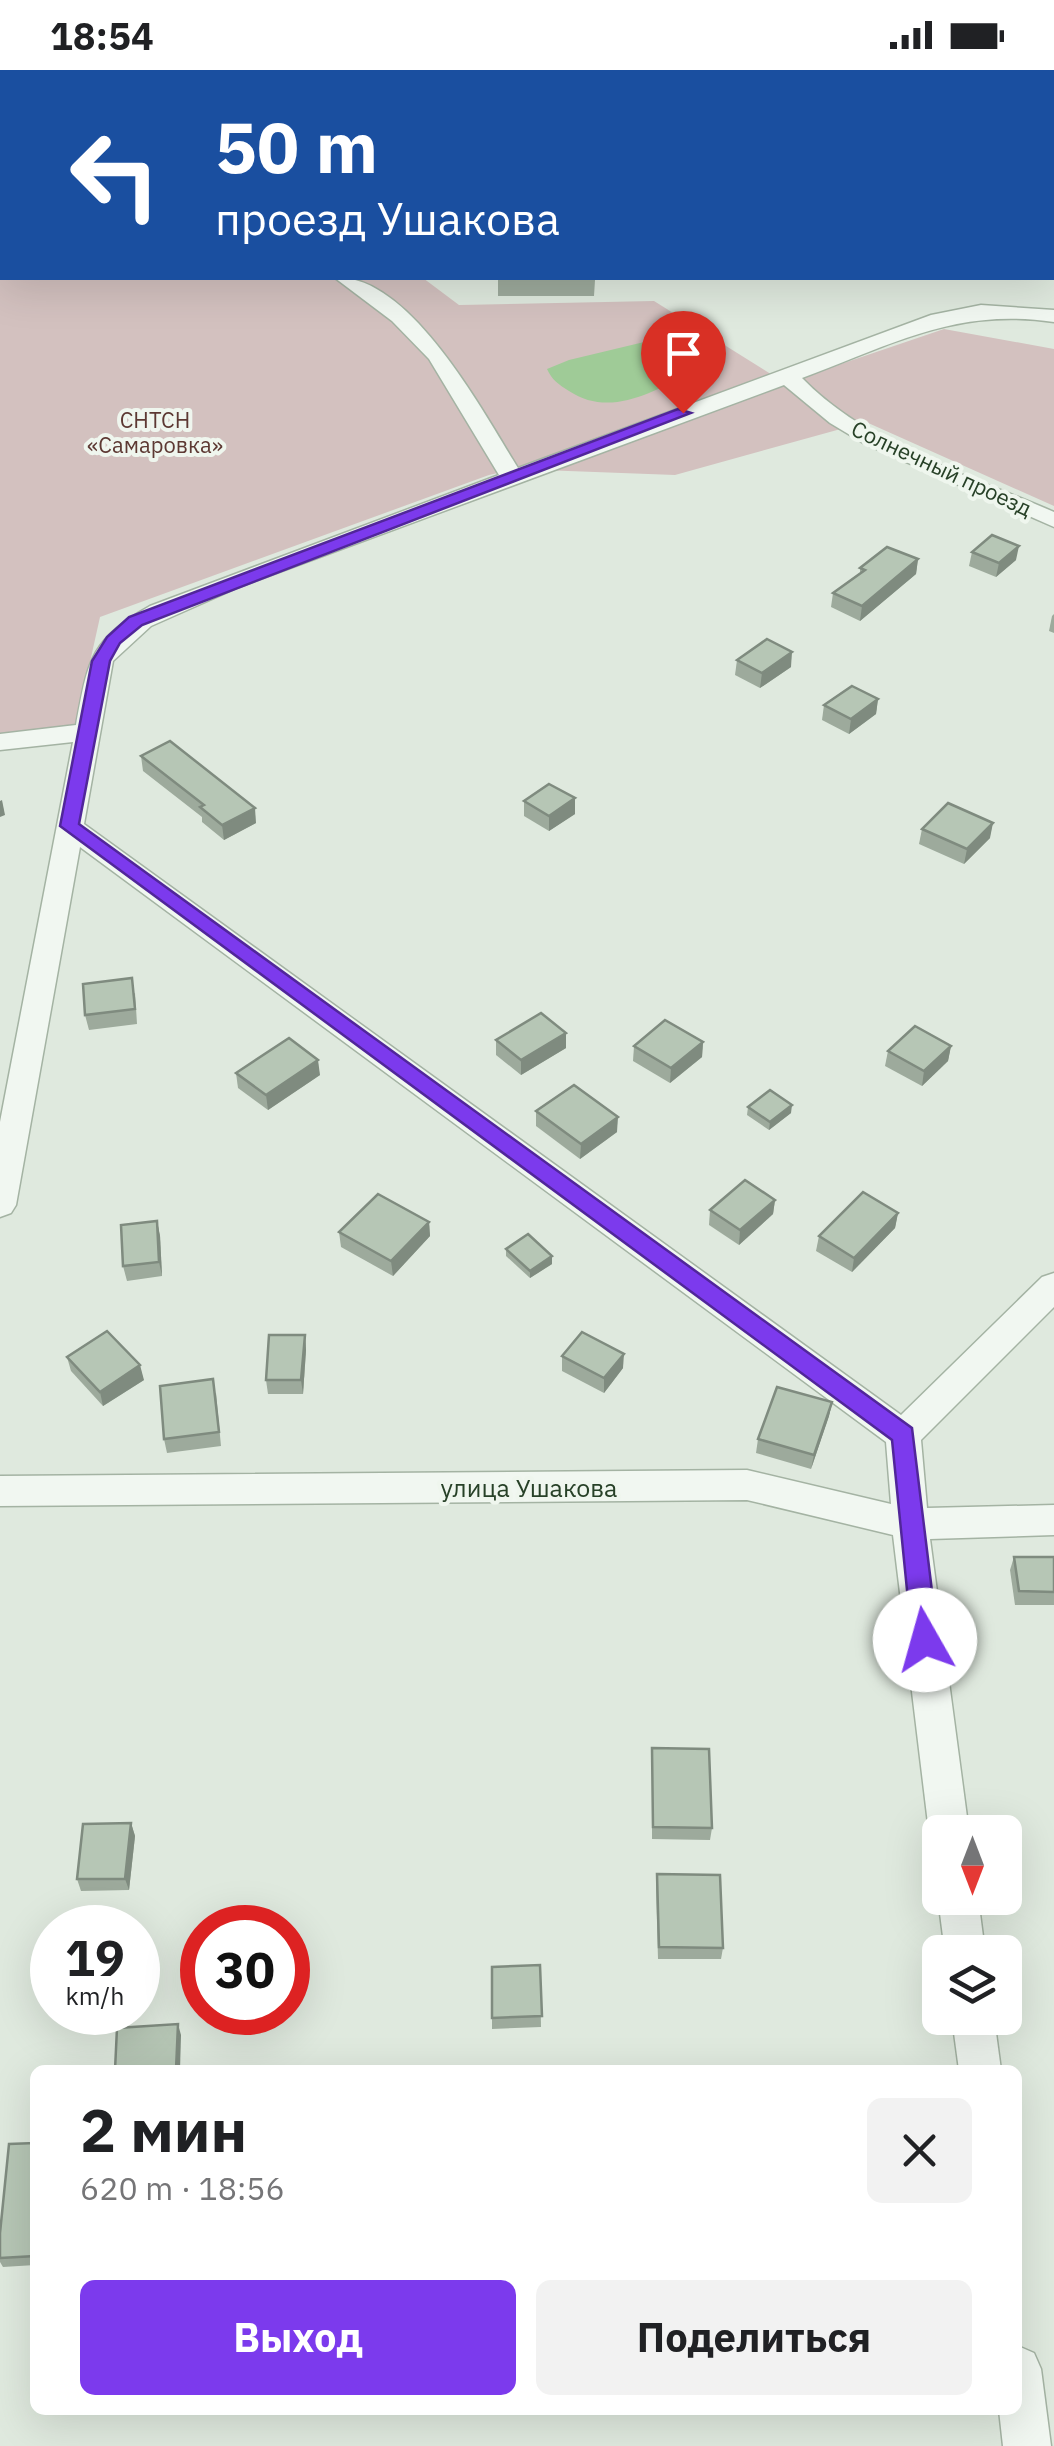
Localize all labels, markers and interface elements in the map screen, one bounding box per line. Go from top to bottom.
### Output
text: 18:54 [50,11,154,60]
text: 50 m [215,101,378,192]
icon: left [50,110,180,240]
text: проезд Ушакова [215,189,560,247]
pin [641,311,726,414]
icon: arrive [656,326,711,381]
park label: СНТСН «Самаровка» [87,405,223,459]
street label: Солнечный проезд [847,413,1037,523]
street label: улица Ушакова [441,1471,617,1504]
position arrow [873,1588,977,1692]
north arrow [922,1815,1022,1915]
map controls [922,1815,1022,2035]
speed limit sign: 30 [180,1905,310,2035]
text: 19 [65,1925,125,1990]
button: layers [922,1935,1022,2035]
text: km/h [66,1979,124,2012]
text: 2 мин [80,2090,247,2169]
button: close [867,2098,972,2203]
text: 620 m · 18:56 [80,2167,285,2209]
button: Выход [80,2280,516,2395]
button: Поделиться [536,2280,972,2395]

